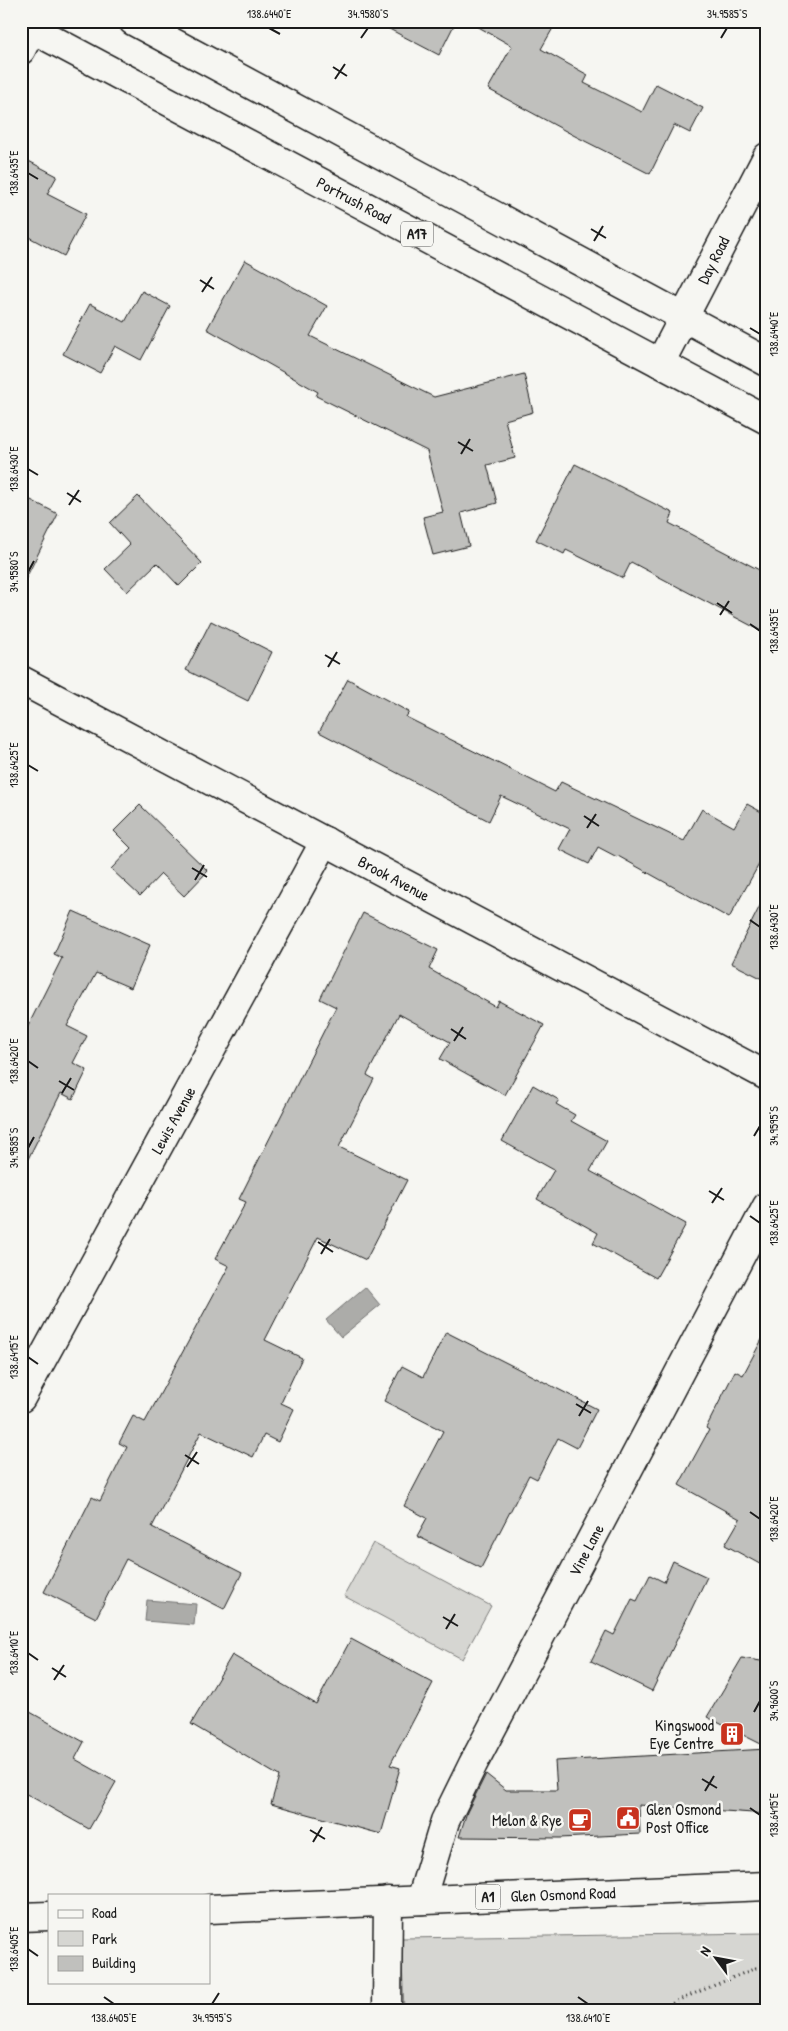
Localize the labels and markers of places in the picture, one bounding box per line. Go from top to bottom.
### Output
place label: Kingswood Eye Centre [650,1714,715,1754]
building icon: Kingswood Eye Centre [719,1721,745,1747]
place label: Glen Osmond Post Office [646,1798,721,1838]
public building icon: Glen Osmond Post Office [615,1805,641,1831]
cafe icon: Melon & Rye [567,1807,593,1833]
place label: Melon & Rye [492,1809,563,1831]

